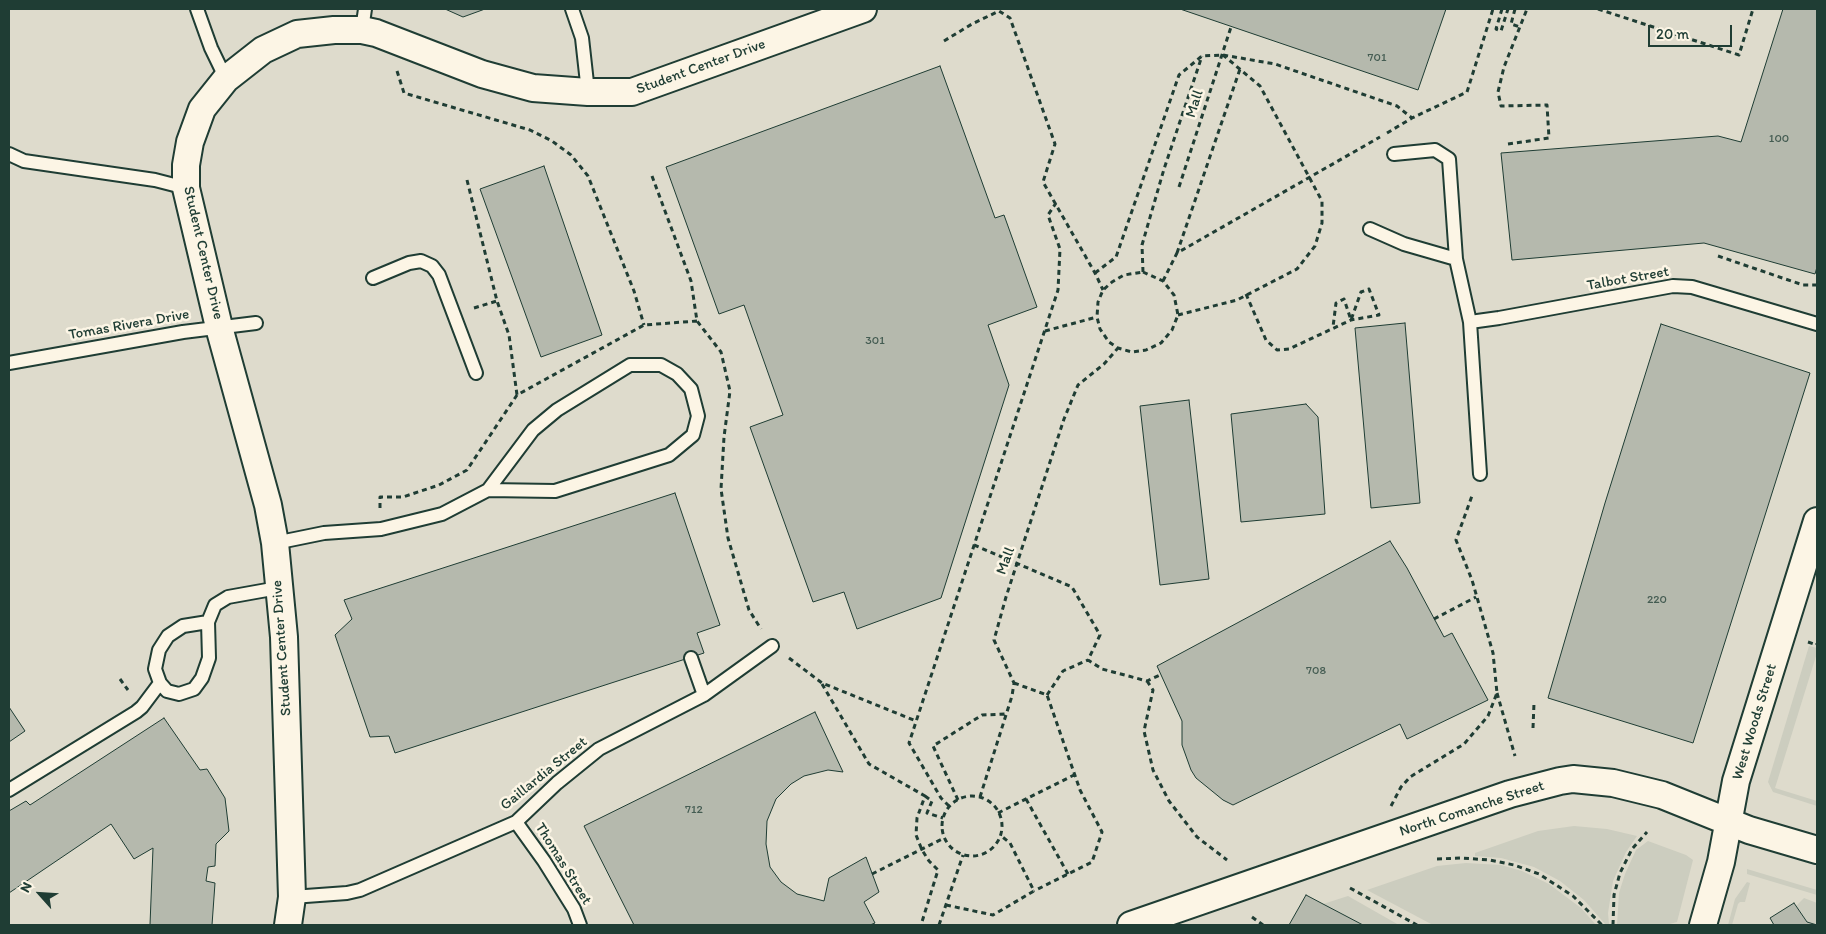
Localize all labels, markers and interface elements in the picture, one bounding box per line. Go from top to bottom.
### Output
scale bar [1651,15,1735,47]
text: 20 m [1656,25,1689,43]
street label: Student Center Drive [634,35,768,99]
house number: 701 [1368,51,1386,65]
street label: Mall [1182,88,1208,120]
house number: 100 [1769,132,1789,146]
street label: Student Center Drive [179,185,227,321]
street label: Talbot Street [1586,263,1670,295]
street label: Tomas Rivera Drive [67,306,191,344]
house number: 301 [865,334,885,348]
street label: Mall [993,545,1019,577]
street label: Student Center Drive [268,579,296,717]
house number: 220 [1647,593,1667,607]
street label: West Woods Street [1729,662,1781,782]
house number: 708 [1306,664,1326,678]
street label: Gaillardia Street [497,733,591,815]
street label: North Comanche Street [1397,777,1547,841]
house number: 712 [685,803,703,817]
street label: Thomas Street [531,820,595,908]
north arrow [15,869,65,919]
text: N [16,879,36,895]

